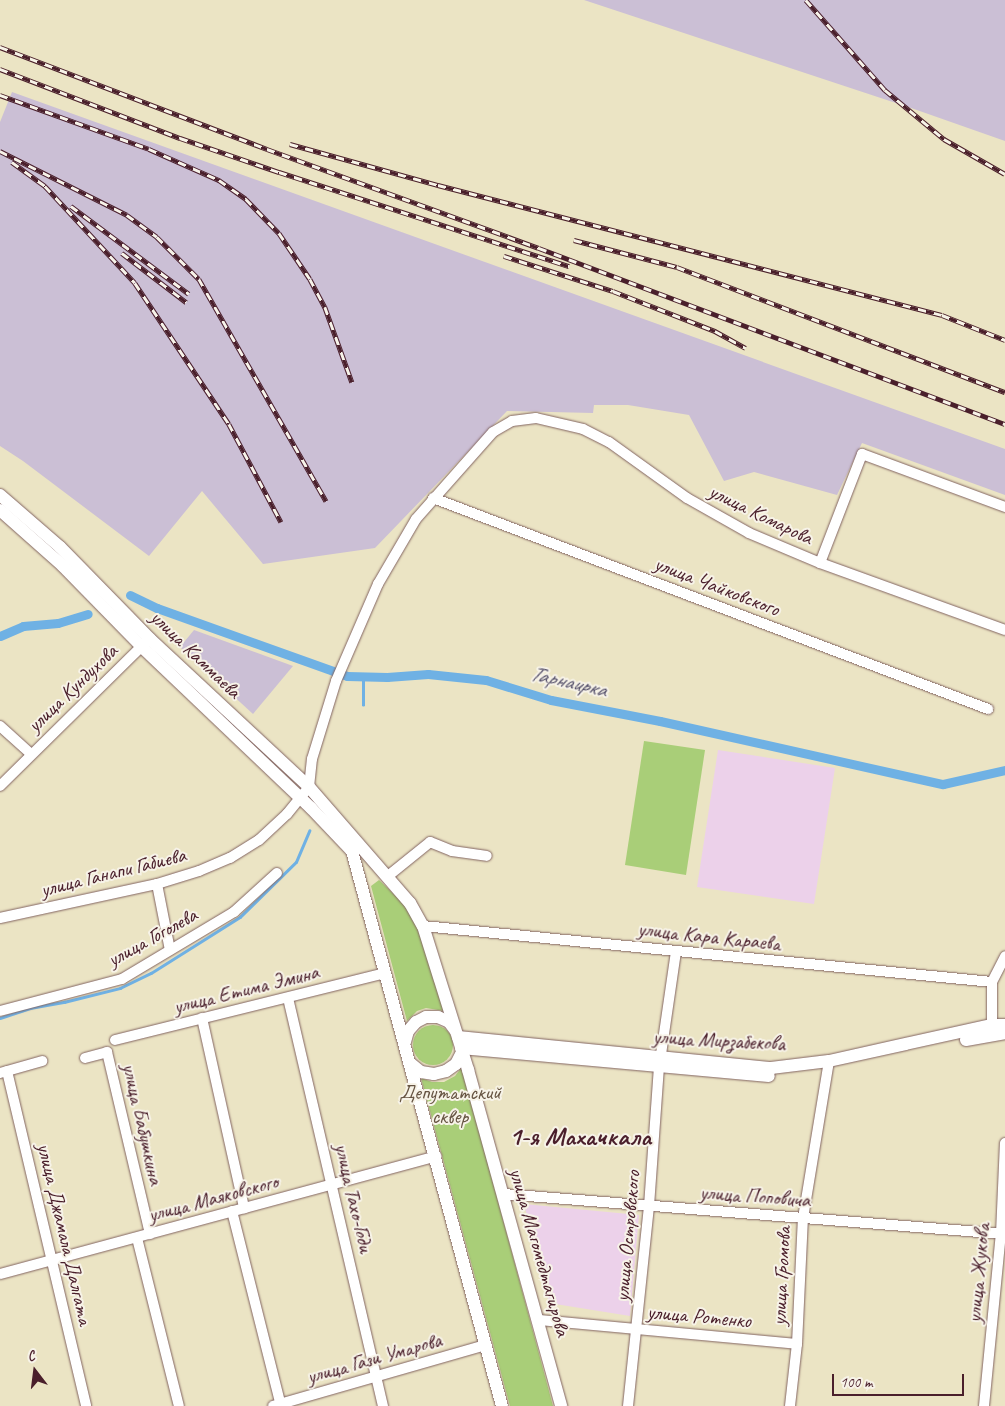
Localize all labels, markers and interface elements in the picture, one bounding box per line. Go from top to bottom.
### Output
street label: улица Комарова [705,478,817,550]
street label: улица Чайковского [651,551,783,621]
street label: улица Каммаева [145,604,247,704]
street label: улица Кундухова [22,639,122,737]
water label: Тарнаирка [527,660,609,704]
street label: улица Ганапи Габиева [37,842,189,902]
street label: улица Гоголева [103,902,201,972]
street label: улица Кара Караева [637,916,781,956]
street label: улица Етима Эмина [172,959,320,1019]
street label: улица Мирзабекова [652,1024,786,1056]
street label: улица Бабушкина [117,1061,169,1187]
park label: Депутатский сквер [399,1079,501,1129]
district label: 1-я Махачкала [509,1121,651,1153]
street label: улица Джамала Далгата [32,1139,98,1329]
street label: улица Тахо-Годи [329,1141,379,1255]
street label: улица Магомедтагирова [504,1164,576,1340]
street label: улица Островского [609,1168,645,1304]
street label: улица Маяковского [145,1169,281,1227]
street label: улица Поповича [699,1180,811,1212]
street label: улица Жукова [961,1222,995,1324]
street label: улица Громова [766,1225,796,1327]
street label: улица Ротенко [647,1299,751,1333]
street label: улица Гази Умарова [304,1327,444,1389]
north arrow [10,1346,60,1396]
text: С [25,1347,37,1365]
scale bar [835,1364,968,1396]
text: 100 m [840,1373,872,1392]

